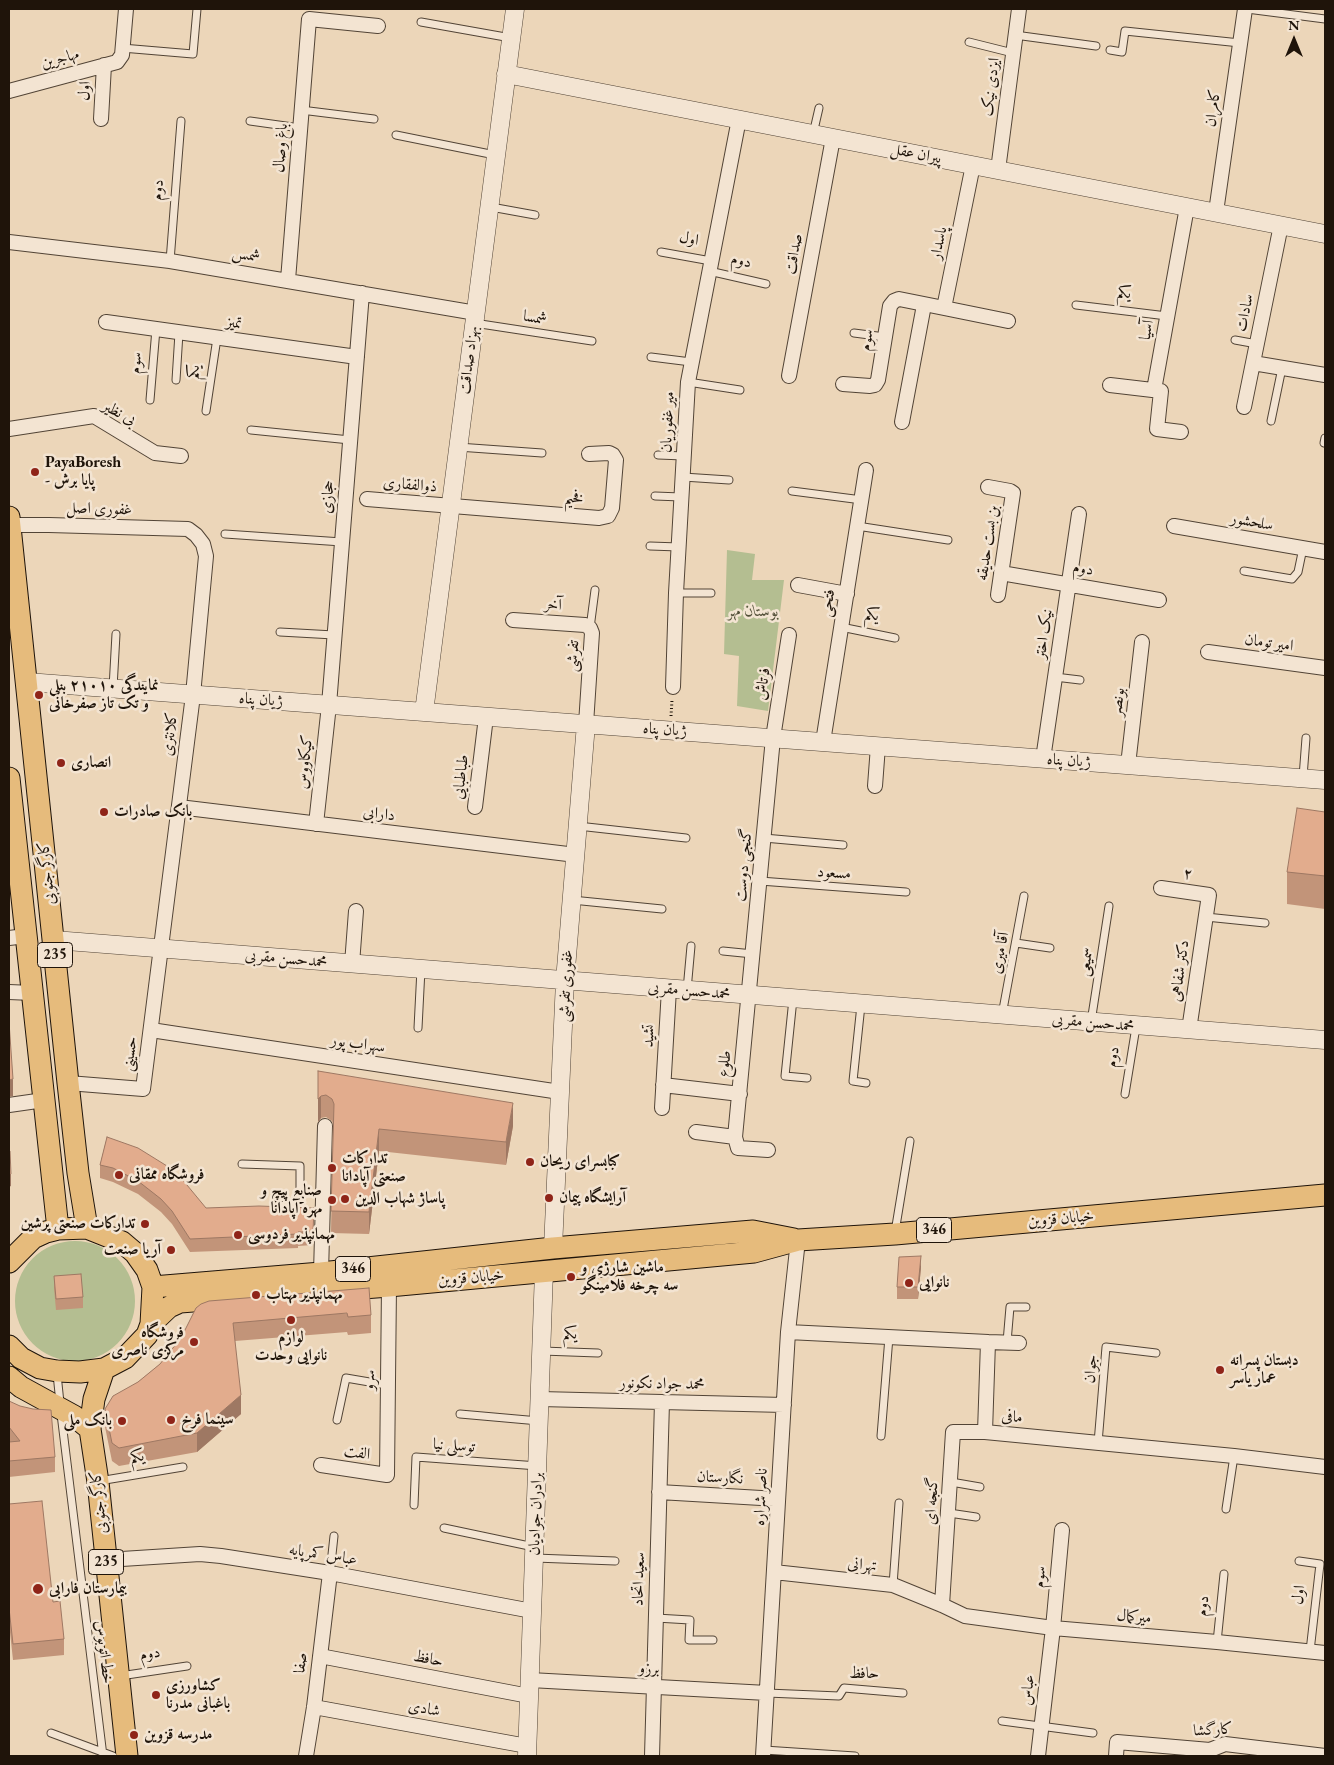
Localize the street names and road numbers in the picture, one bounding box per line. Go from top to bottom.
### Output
street label: مهاجرین [39,45,81,73]
street label: ایزدی نیک [978,57,1004,117]
street label: اول [75,81,95,101]
street label: کامران [1201,88,1225,128]
street label: باغ وصال [270,123,292,173]
street label: پیران عقل [889,140,943,168]
street label: دوم [148,179,168,201]
street label: پاسدار [926,225,952,261]
street label: اول [678,228,700,250]
street label: صداقت [781,232,807,276]
street label: شمس [230,243,262,267]
street label: دوم [729,249,753,273]
street label: یکم [1116,283,1132,303]
street label: سادات [1232,292,1258,334]
street label: شمسا [522,307,548,329]
street label: تمیز [225,312,243,334]
street label: آسیا [1136,318,1158,342]
street label: بهزاد صداقت [455,325,483,395]
street label: سوم [856,328,878,352]
street label: سوم [125,351,147,375]
street label: یکم [184,364,204,380]
street label: میر غفوریان [657,391,679,453]
street label: بی نظیر [99,396,139,430]
street label: ذوالفقاری [382,473,438,497]
street label: حجازی [317,479,339,515]
street label: فخیم [563,488,585,508]
street label: غفوری اصل [66,498,132,520]
street label: بن بست حدیقه [973,504,1003,582]
street label: سلحشور [1229,509,1275,535]
street label: دوم [1071,558,1095,580]
street label: فتحی [816,588,840,618]
street label: آخر [544,595,562,615]
street label: یکم [863,604,881,626]
street label: نیک اختر [1031,608,1057,660]
street label: امیر تومان [1243,630,1295,656]
street label: تفرشی [562,639,584,673]
street label: فرتاش [751,666,775,702]
street label: بونصر [1107,687,1129,717]
street label: ژیان پناه [238,689,284,711]
street label: کلانتری [158,711,182,757]
street label: ژیان پناه [642,719,688,741]
street label: کیکاووس [293,734,317,790]
street label: ژیان پناه [1046,750,1092,772]
street label: طباطبایی [449,753,473,801]
street label: دارابی [362,803,396,825]
street label: گنجی دوست [731,828,757,902]
street label: کارگر جنوبی [34,840,60,906]
street label: مسعود [816,862,852,884]
street label: ۲ [1182,864,1194,884]
street label: آقا میری [987,930,1013,976]
street label: دکتر شفاهی [1166,939,1194,1003]
road number: 235 [38,942,72,968]
street label: محمدحسن مقربی [244,946,328,972]
street label: سمیعی [1074,946,1098,978]
street label: غفوری تفرشی [555,949,577,1023]
street label: محمدحسن مقربی [647,978,731,1004]
street label: محمدحسن مقربی [1051,1010,1135,1036]
street label: تشید [639,1024,659,1048]
street label: سهراب پور [330,1031,386,1057]
street label: حسینی [118,1035,142,1073]
street label: دوم [1102,1045,1124,1069]
street label: طلوع [714,1050,736,1078]
street label: خیابان قزوین [1027,1207,1095,1231]
road number: 346 [916,1218,952,1242]
road number: 346 [336,1256,370,1282]
street label: خیابان قزوین [437,1266,505,1290]
street label: یکم [563,1324,577,1344]
street label: جوان [1080,1354,1102,1384]
street label: سرو [360,1370,380,1390]
street label: محمد جواد نکونور [619,1374,705,1394]
street label: مافی [1001,1407,1023,1427]
street label: توسلی نیا [432,1435,476,1457]
street label: الفت [343,1442,371,1464]
street label: یکم [128,1446,146,1468]
street label: نگارستان [696,1467,744,1489]
street label: ناصر شراره [750,1468,772,1526]
street label: کارگر جنوبی [86,1469,112,1535]
street label: برادران جوادیان [525,1472,547,1556]
street label: گنجه ای [921,1477,943,1525]
street label: عباس کمرپایه [287,1540,359,1570]
road number: 235 [88,1550,124,1574]
street label: سعید اتحاد [628,1552,650,1606]
street label: تهرانی [846,1554,878,1576]
street label: سوم [1029,1565,1051,1589]
street label: اول [1288,1584,1310,1606]
street label: دوم [1192,1595,1214,1617]
street label: میرکمال [1116,1606,1152,1628]
street label: خط اتوبوس [91,1619,117,1685]
street label: دوم [138,1643,162,1665]
street label: حافظ [411,1647,445,1671]
street label: صفا [290,1652,312,1674]
street label: برزو [638,1659,660,1679]
street label: حافظ [849,1664,879,1684]
street label: عباس [1017,1673,1039,1707]
street label: شادی [406,1697,442,1721]
street label: کارگشا [1193,1719,1233,1741]

